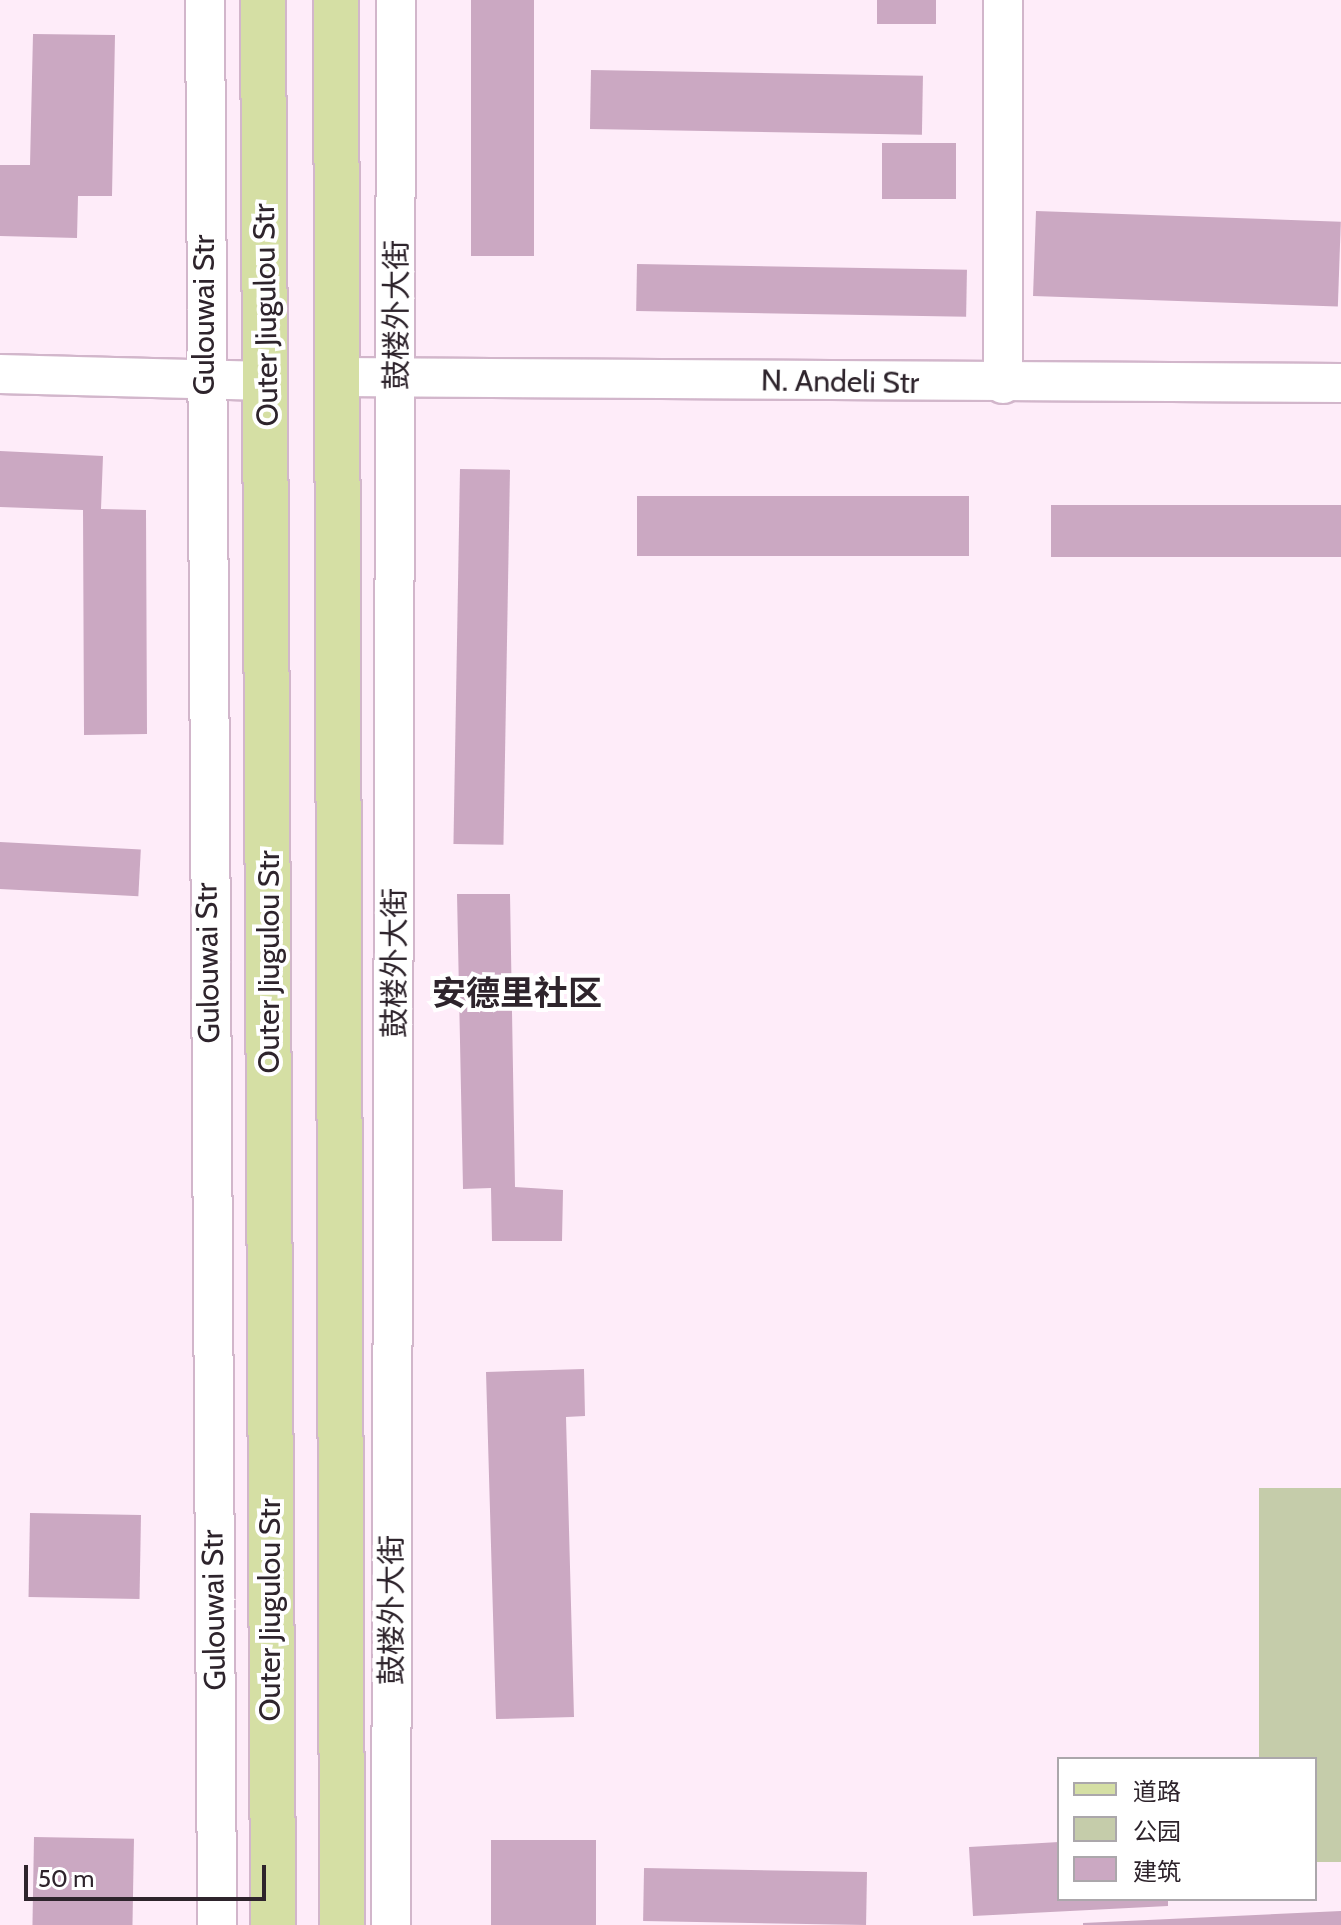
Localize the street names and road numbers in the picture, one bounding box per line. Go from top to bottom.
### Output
street label: Outer Jiugulou Str [246,203,286,427]
street label: Gulouwai Str [186,235,222,395]
street label: 鼓楼外大街 [379,240,415,390]
street label: N. Andeli Str [761,363,919,401]
street label: Outer Jiugulou Str [251,851,287,1073]
street label: Gulouwai Str [189,882,227,1044]
street label: 鼓楼外大街 [377,888,413,1038]
street label: Outer Jiugulou Str [252,1499,288,1721]
street label: Gulouwai Str [195,1529,233,1691]
street label: 鼓楼外大街 [374,1535,410,1685]

